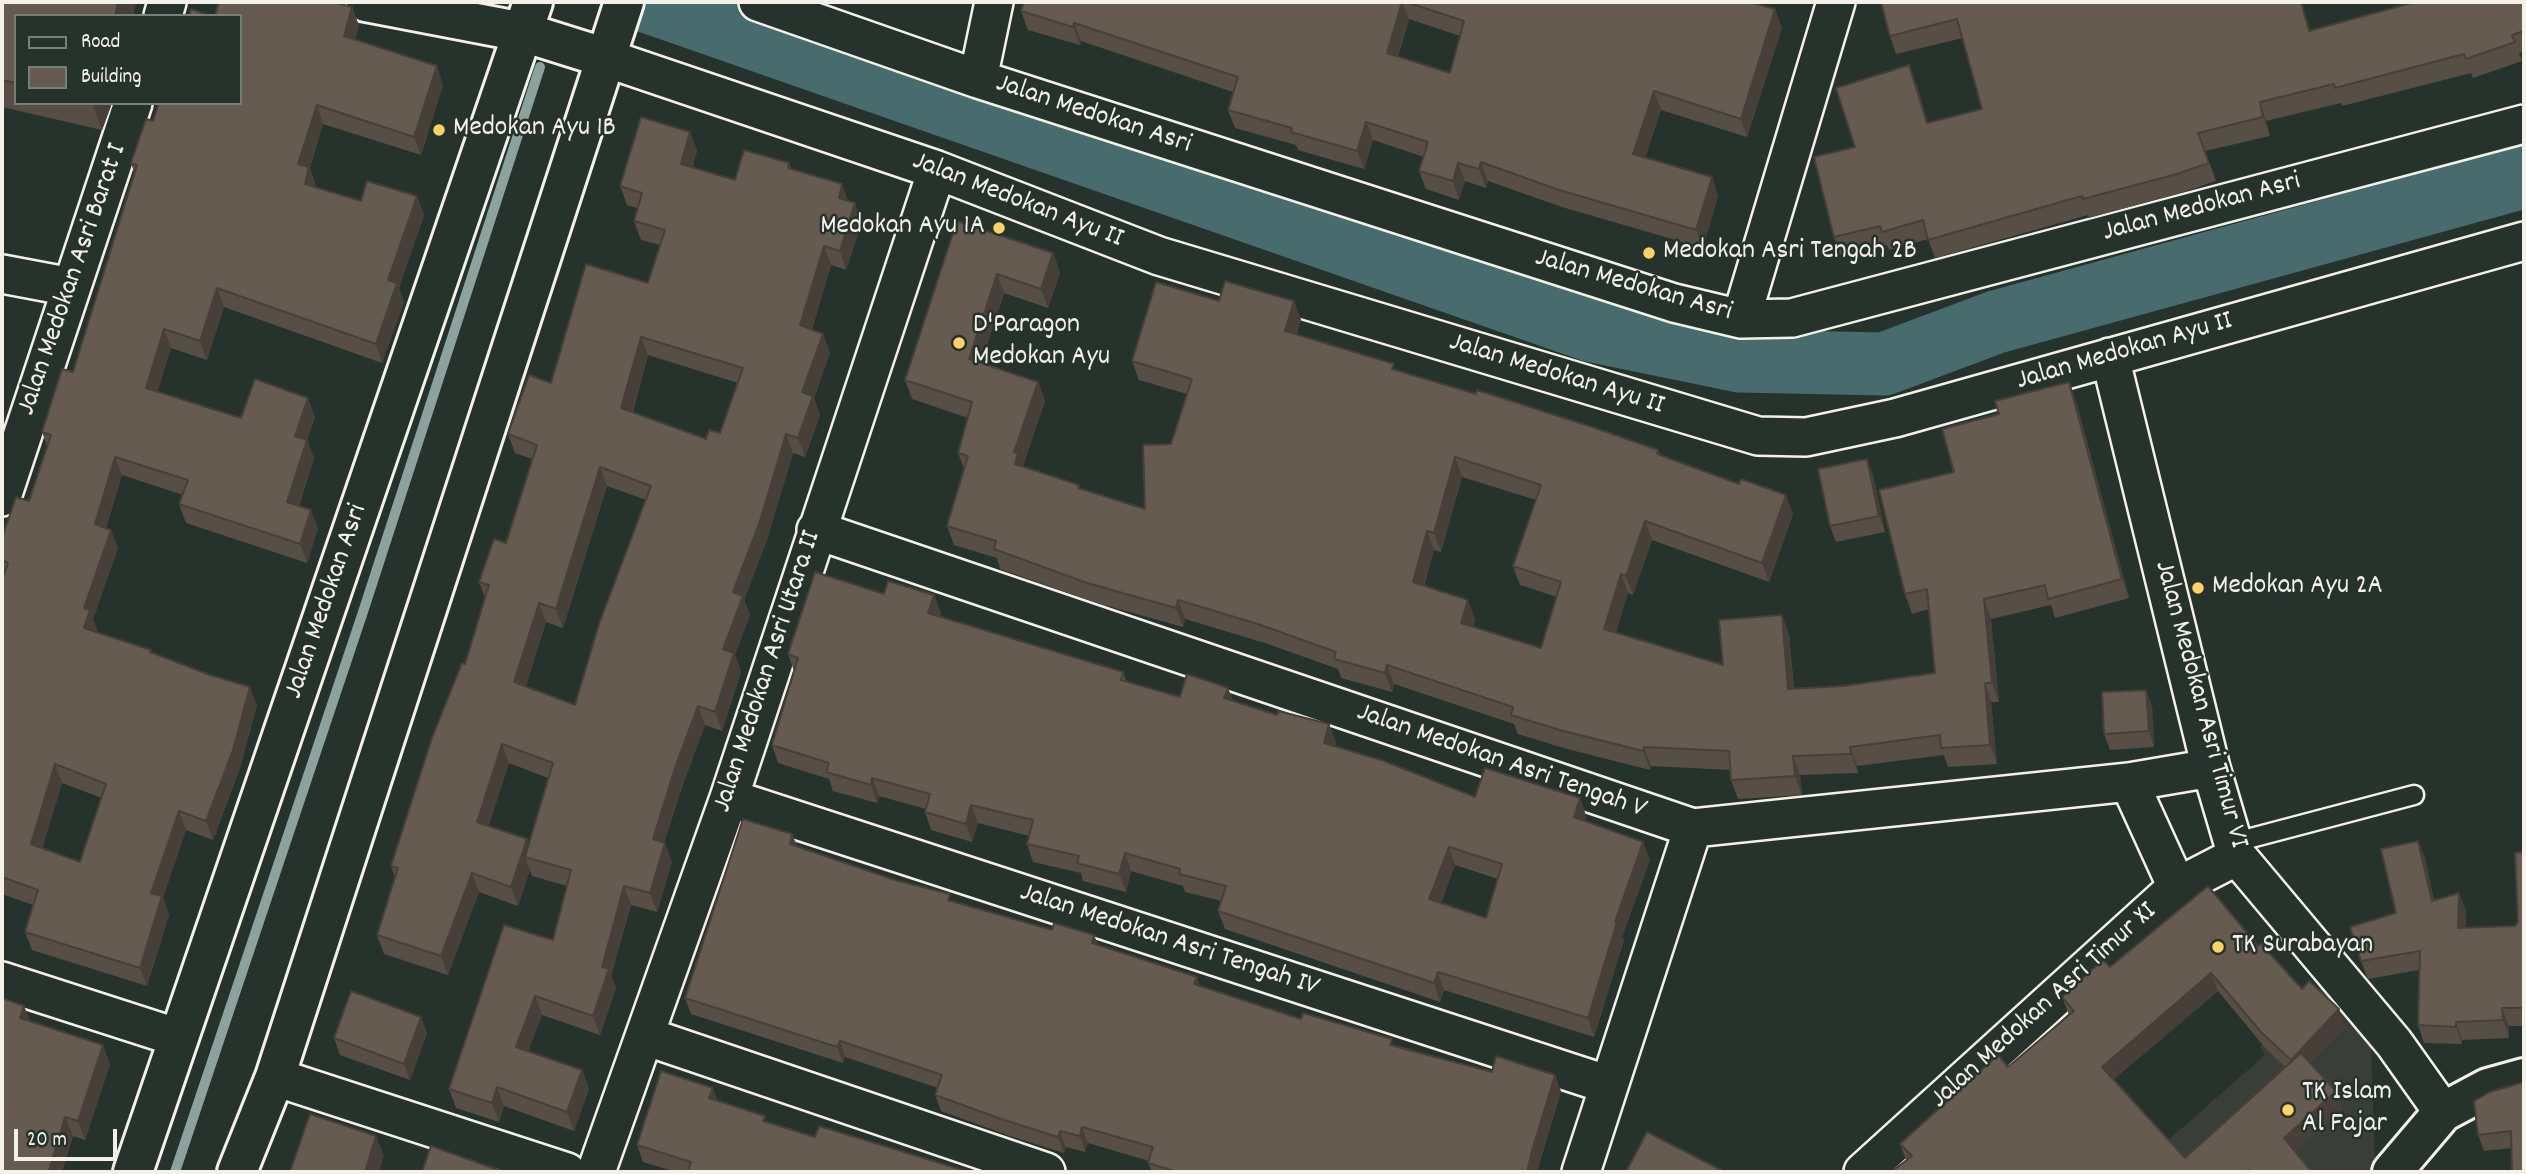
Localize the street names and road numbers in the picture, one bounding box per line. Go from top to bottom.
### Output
street label: Jalan Medokan Asri [991,69,1195,163]
street label: Jalan Medokan Asri Barat I [12,140,136,420]
street label: Jalan Medokan Ayu II [907,146,1127,258]
street label: Jalan Medokan Asri [2099,166,2305,252]
street label: Jalan Medokan Asri [1531,243,1735,331]
street label: Jalan Medokan Ayu II [2013,306,2237,400]
street label: Jalan Medokan Ayu II [1444,327,1668,425]
street label: Jalan Medokan Asri [279,500,377,704]
street label: Jalan Medokan Asri Utara II [708,527,830,817]
street label: Jalan Medokan Asri Timur VI [2144,558,2254,852]
street label: Jalan Medokan Asri Tengah V [1352,698,1650,828]
street label: Jalan Medokan Asri Tengah IV [1015,878,1323,1006]
street label: Jalan Medokan Asri Timur XI [1925,897,2165,1117]

